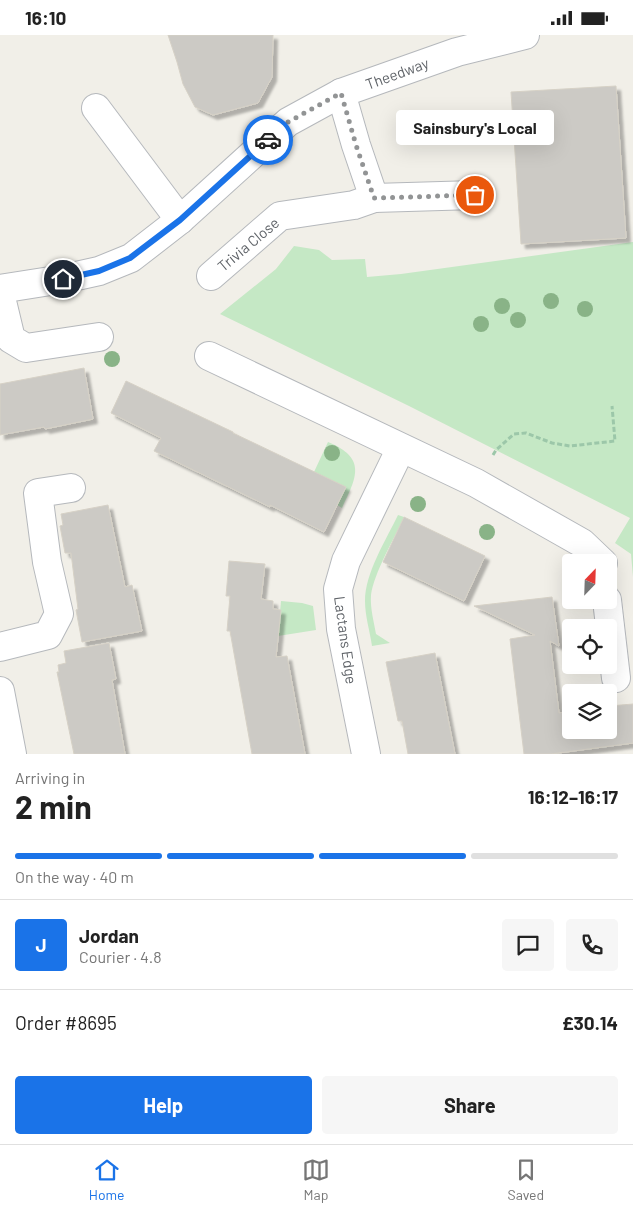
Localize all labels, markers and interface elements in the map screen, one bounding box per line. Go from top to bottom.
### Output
text: 16:10 [25,6,66,29]
street label: Theedway [363,53,431,93]
callout: Sainsbury's Local [396,110,554,145]
courier [243,115,293,165]
text: Sainsbury's Local [413,118,537,137]
icon: car [254,126,282,154]
pin [454,174,496,216]
icon: bag [461,181,489,209]
street label: Trivia Close [214,213,282,275]
pin [42,258,84,300]
icon: home [49,265,77,293]
north arrow [562,554,618,609]
map controls [562,554,617,739]
street label: Lactans Edge [331,595,361,685]
button: locate [562,619,617,674]
button: layers [562,684,617,739]
text: Arriving in [15,768,85,787]
text: 16:12–16:17 [528,785,618,808]
text: 2 min [15,787,92,825]
text: On the way · 40 m [15,867,134,886]
button: chat [502,919,554,971]
button: phone [566,919,618,971]
text: Jordan [79,924,139,947]
text: J [35,933,47,956]
text: Courier · 4.8 [79,947,162,966]
text: Order #8695 [15,1011,117,1034]
text: £30.14 [562,1011,618,1034]
button: Help [15,1076,312,1134]
button: Share [322,1076,618,1134]
tab: Home [89,1156,124,1203]
tab: Map [302,1156,330,1203]
tab: Saved [507,1156,544,1203]

